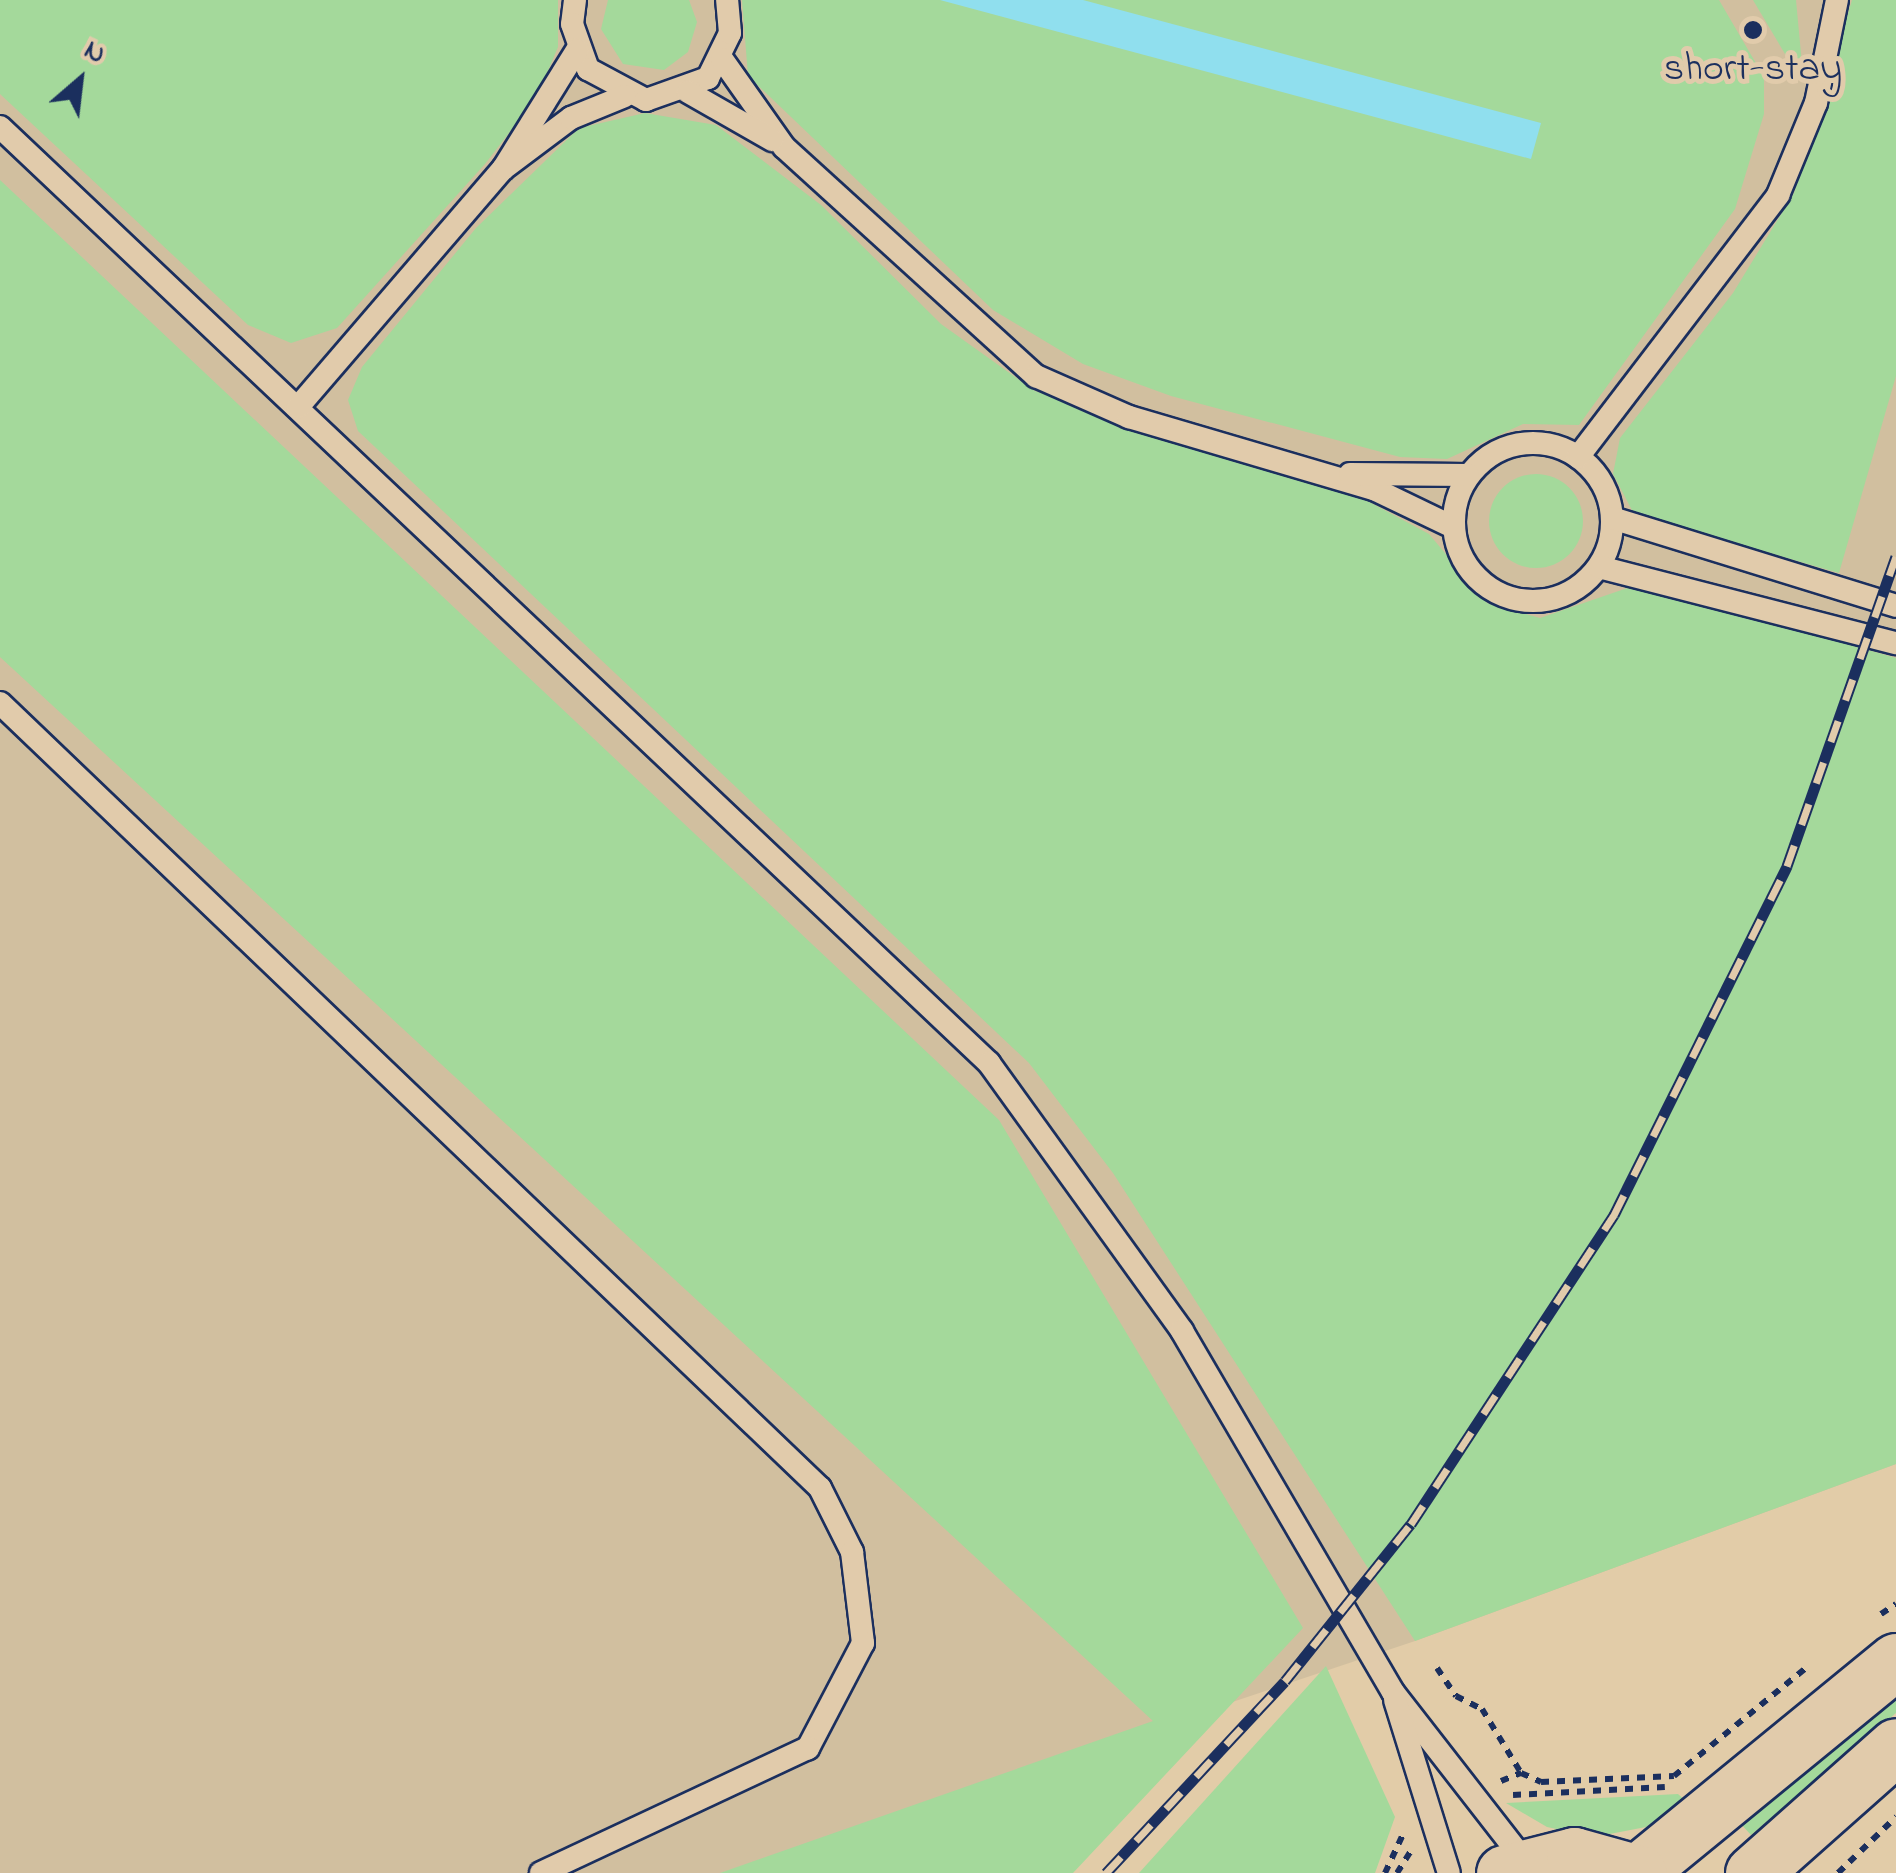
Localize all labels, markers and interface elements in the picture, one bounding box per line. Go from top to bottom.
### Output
marker: short-stay [1742,19,1764,41]
north arrow [30,30,130,130]
text: N [76,31,112,76]
place label: short-stay [1664,46,1842,94]

